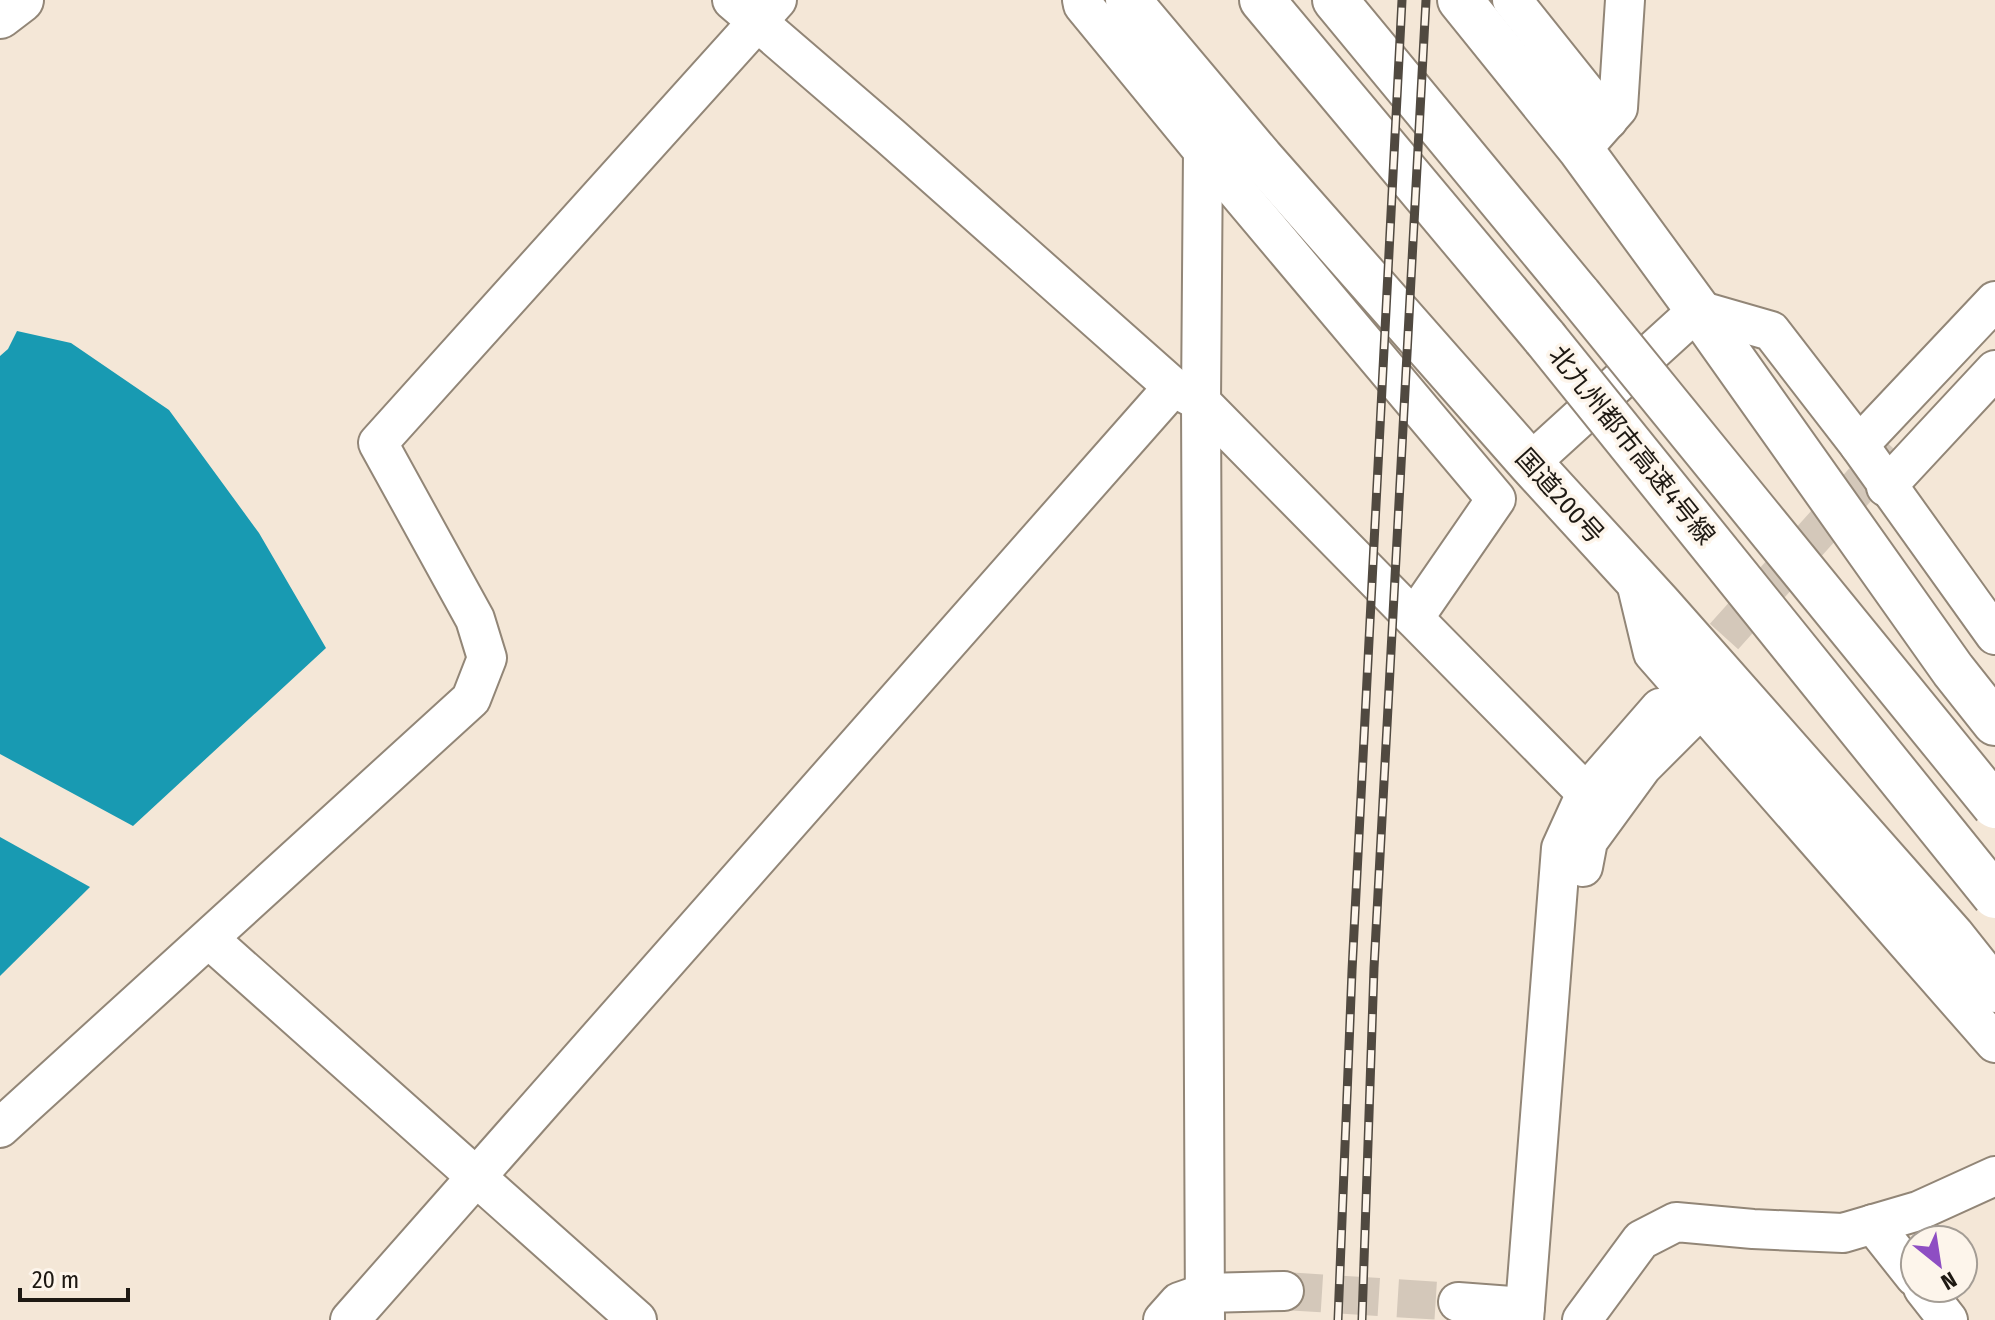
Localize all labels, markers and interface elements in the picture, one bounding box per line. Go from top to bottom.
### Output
street label: 北九州都市高速4号線 [1542,340,1721,551]
street label: 国道200号 [1509,443,1610,550]
north arrow [1899,1224,1979,1304]
scale bar [20,1252,128,1302]
text: 20 m [32,1266,79,1294]
text: N [1936,1266,1961,1296]

